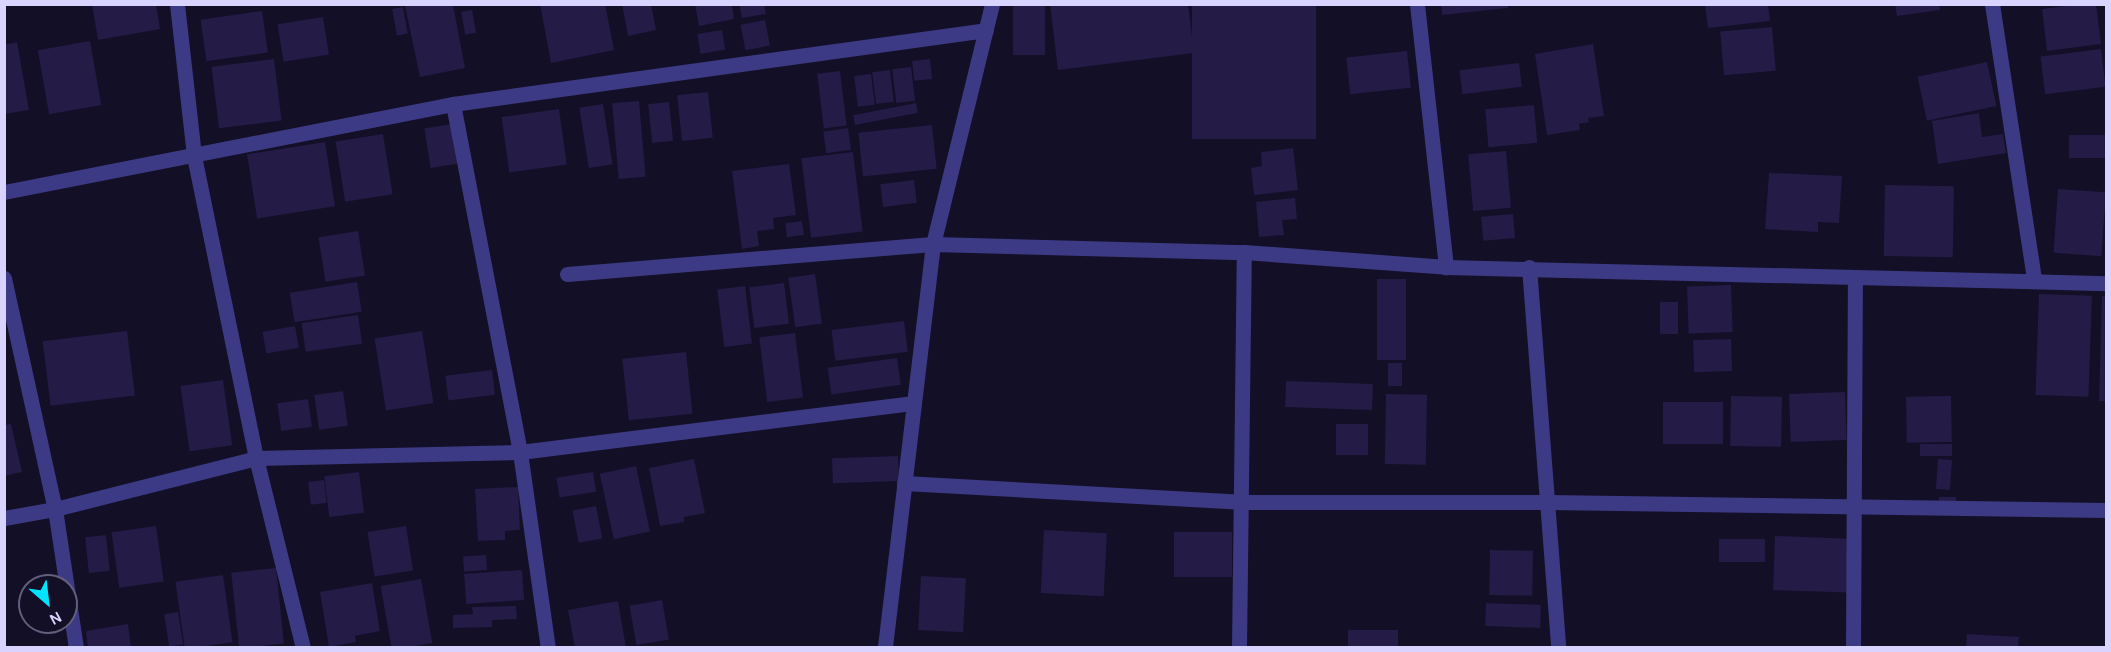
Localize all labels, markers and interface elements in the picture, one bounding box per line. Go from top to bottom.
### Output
north arrow [18,574,78,634]
text: N [46,607,65,630]

